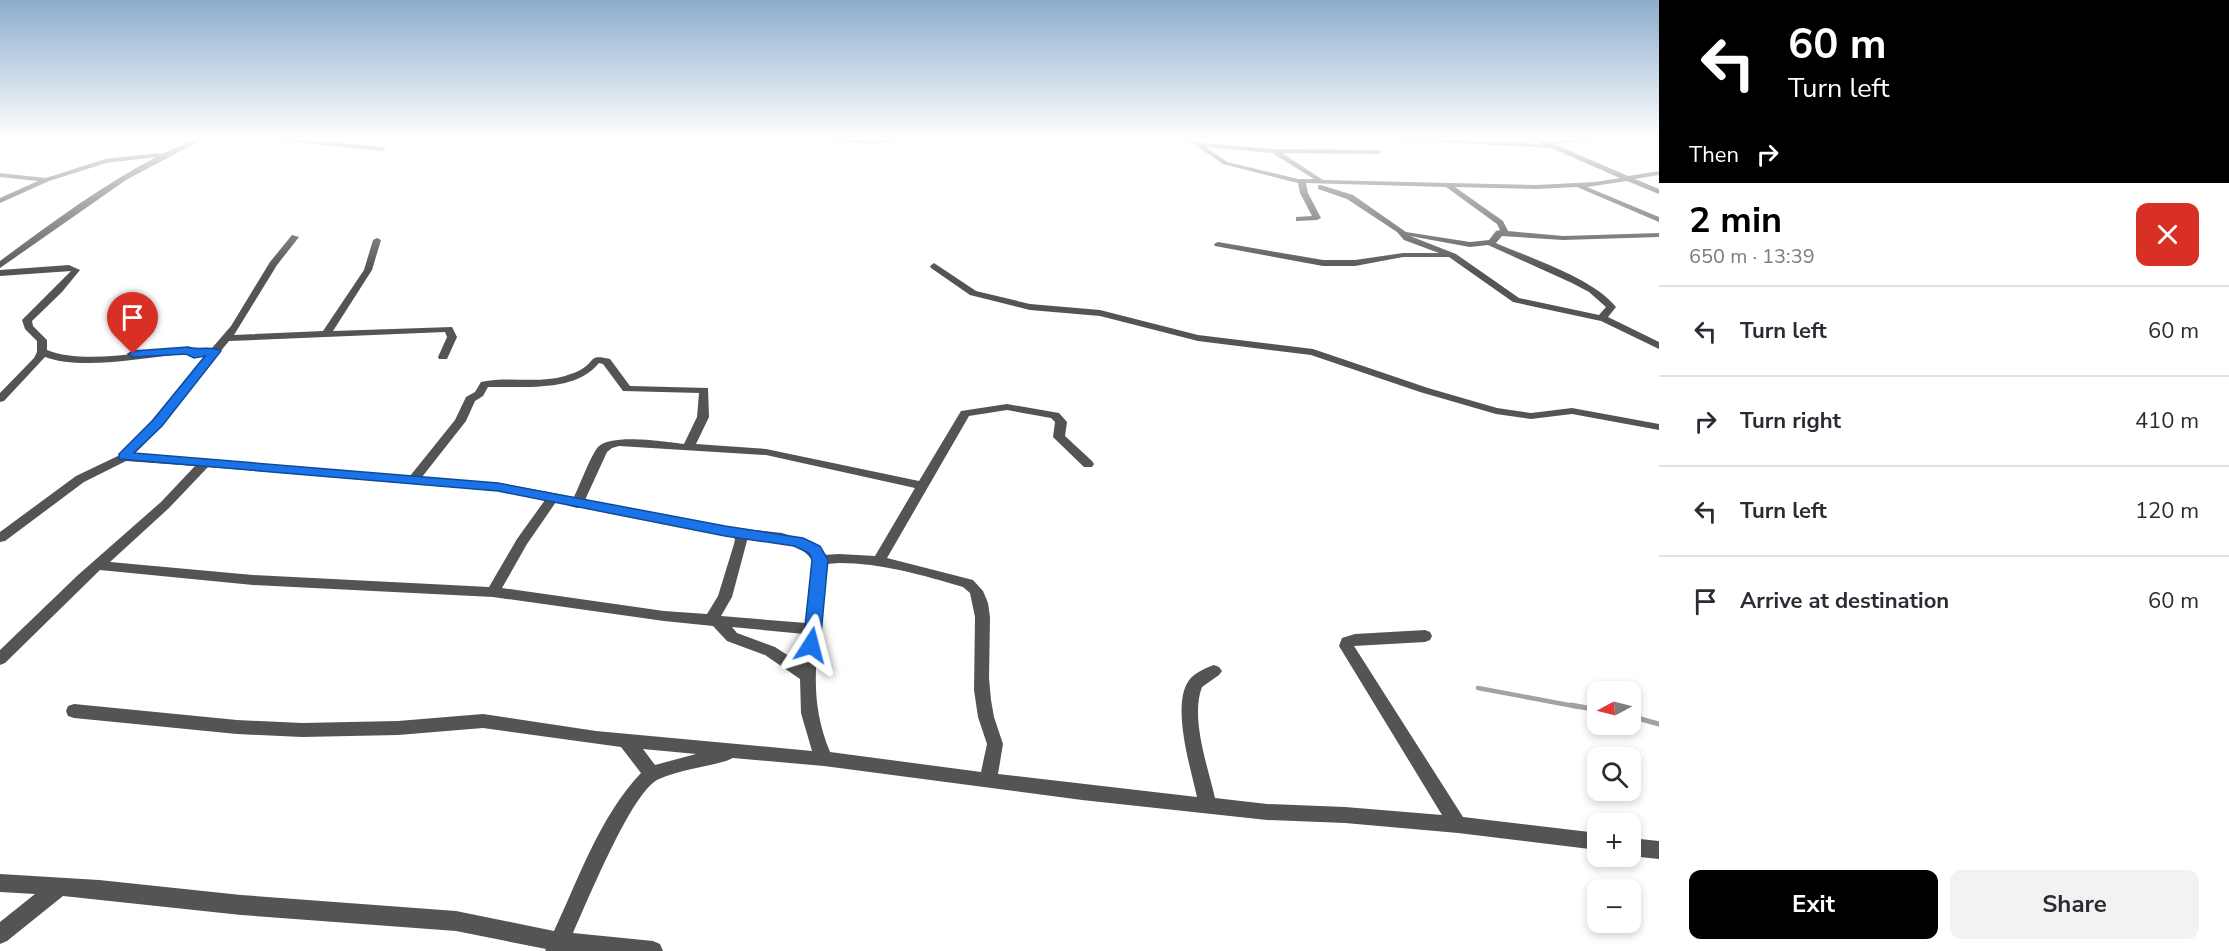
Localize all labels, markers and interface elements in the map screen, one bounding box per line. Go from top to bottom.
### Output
text: 60 m [1788,16,1887,73]
icon: left [1689,24,1767,102]
text: Turn left [1788,70,1889,107]
icon: right [1751,138,1784,171]
text: Then [1689,140,1739,170]
text: 2 min [1689,196,1782,245]
button: close [2136,203,2199,266]
text: 650 m · 13:39 [1689,243,1815,270]
pin [107,292,158,354]
icon: arrive [116,301,149,334]
icon: left [1689,315,1722,348]
text: Turn left [1740,316,1827,346]
text: 60 m [2148,316,2199,346]
icon: right [1689,405,1722,438]
text: Turn right [1740,406,1841,436]
text: 410 m [2135,406,2199,436]
icon: left [1689,495,1722,528]
text: Turn left [1740,496,1827,526]
text: 120 m [2135,496,2199,526]
icon: arrive [1689,585,1722,618]
text: Arrive at destination [1740,586,1949,616]
text: 60 m [2148,586,2199,616]
position arrow [779,613,843,677]
north arrow [1587,681,1641,735]
map controls [1587,681,1641,933]
button: search [1587,747,1641,801]
button: + [1587,813,1641,867]
button: Exit [1689,870,1938,939]
button: Share [1950,870,2199,939]
button: − [1587,879,1641,933]

